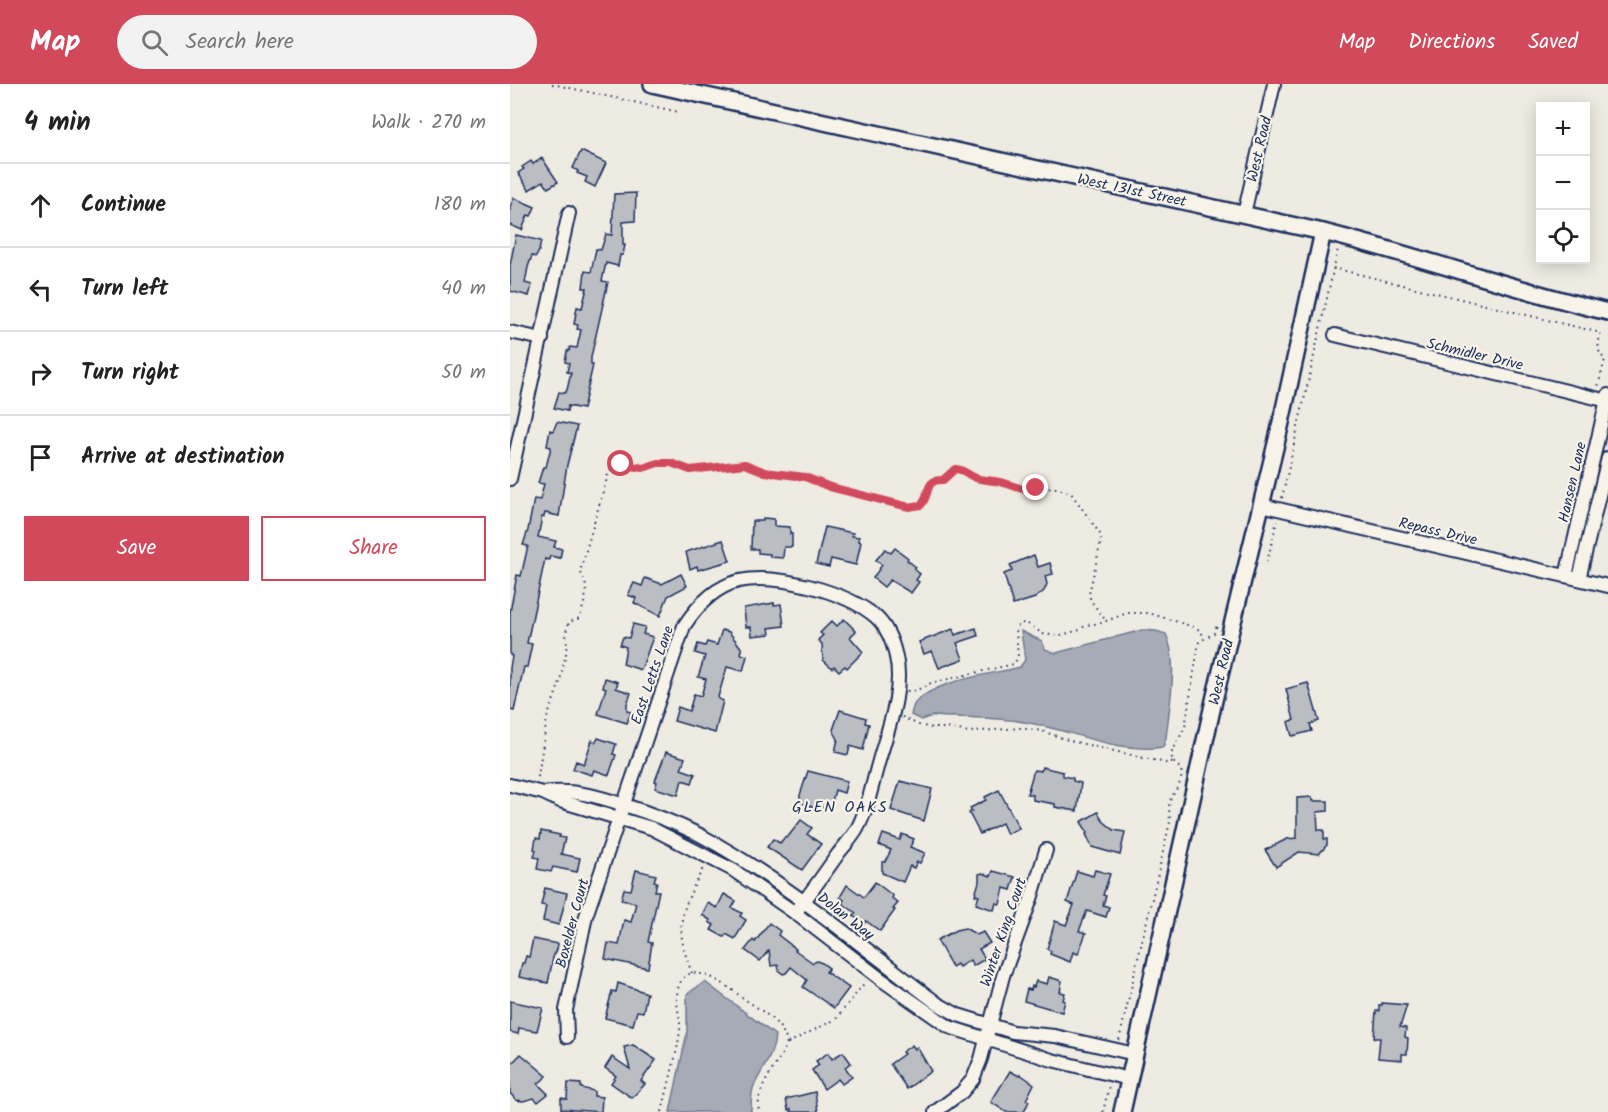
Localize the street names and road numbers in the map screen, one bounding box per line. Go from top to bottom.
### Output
street label: West Road [1241,113,1279,184]
street label: West 131st Street [1075,168,1189,214]
street label: Schmidler Drive [1424,332,1526,378]
street label: Hansen Lane [1552,439,1594,525]
street label: Repass Drive [1396,511,1480,553]
street label: East Letts Lane [625,623,681,728]
street label: West Road [1203,636,1241,707]
street label: Winter King Court [974,874,1034,990]
street label: Boxelder Court [549,875,597,971]
street label: Dolan Way [812,887,880,947]

